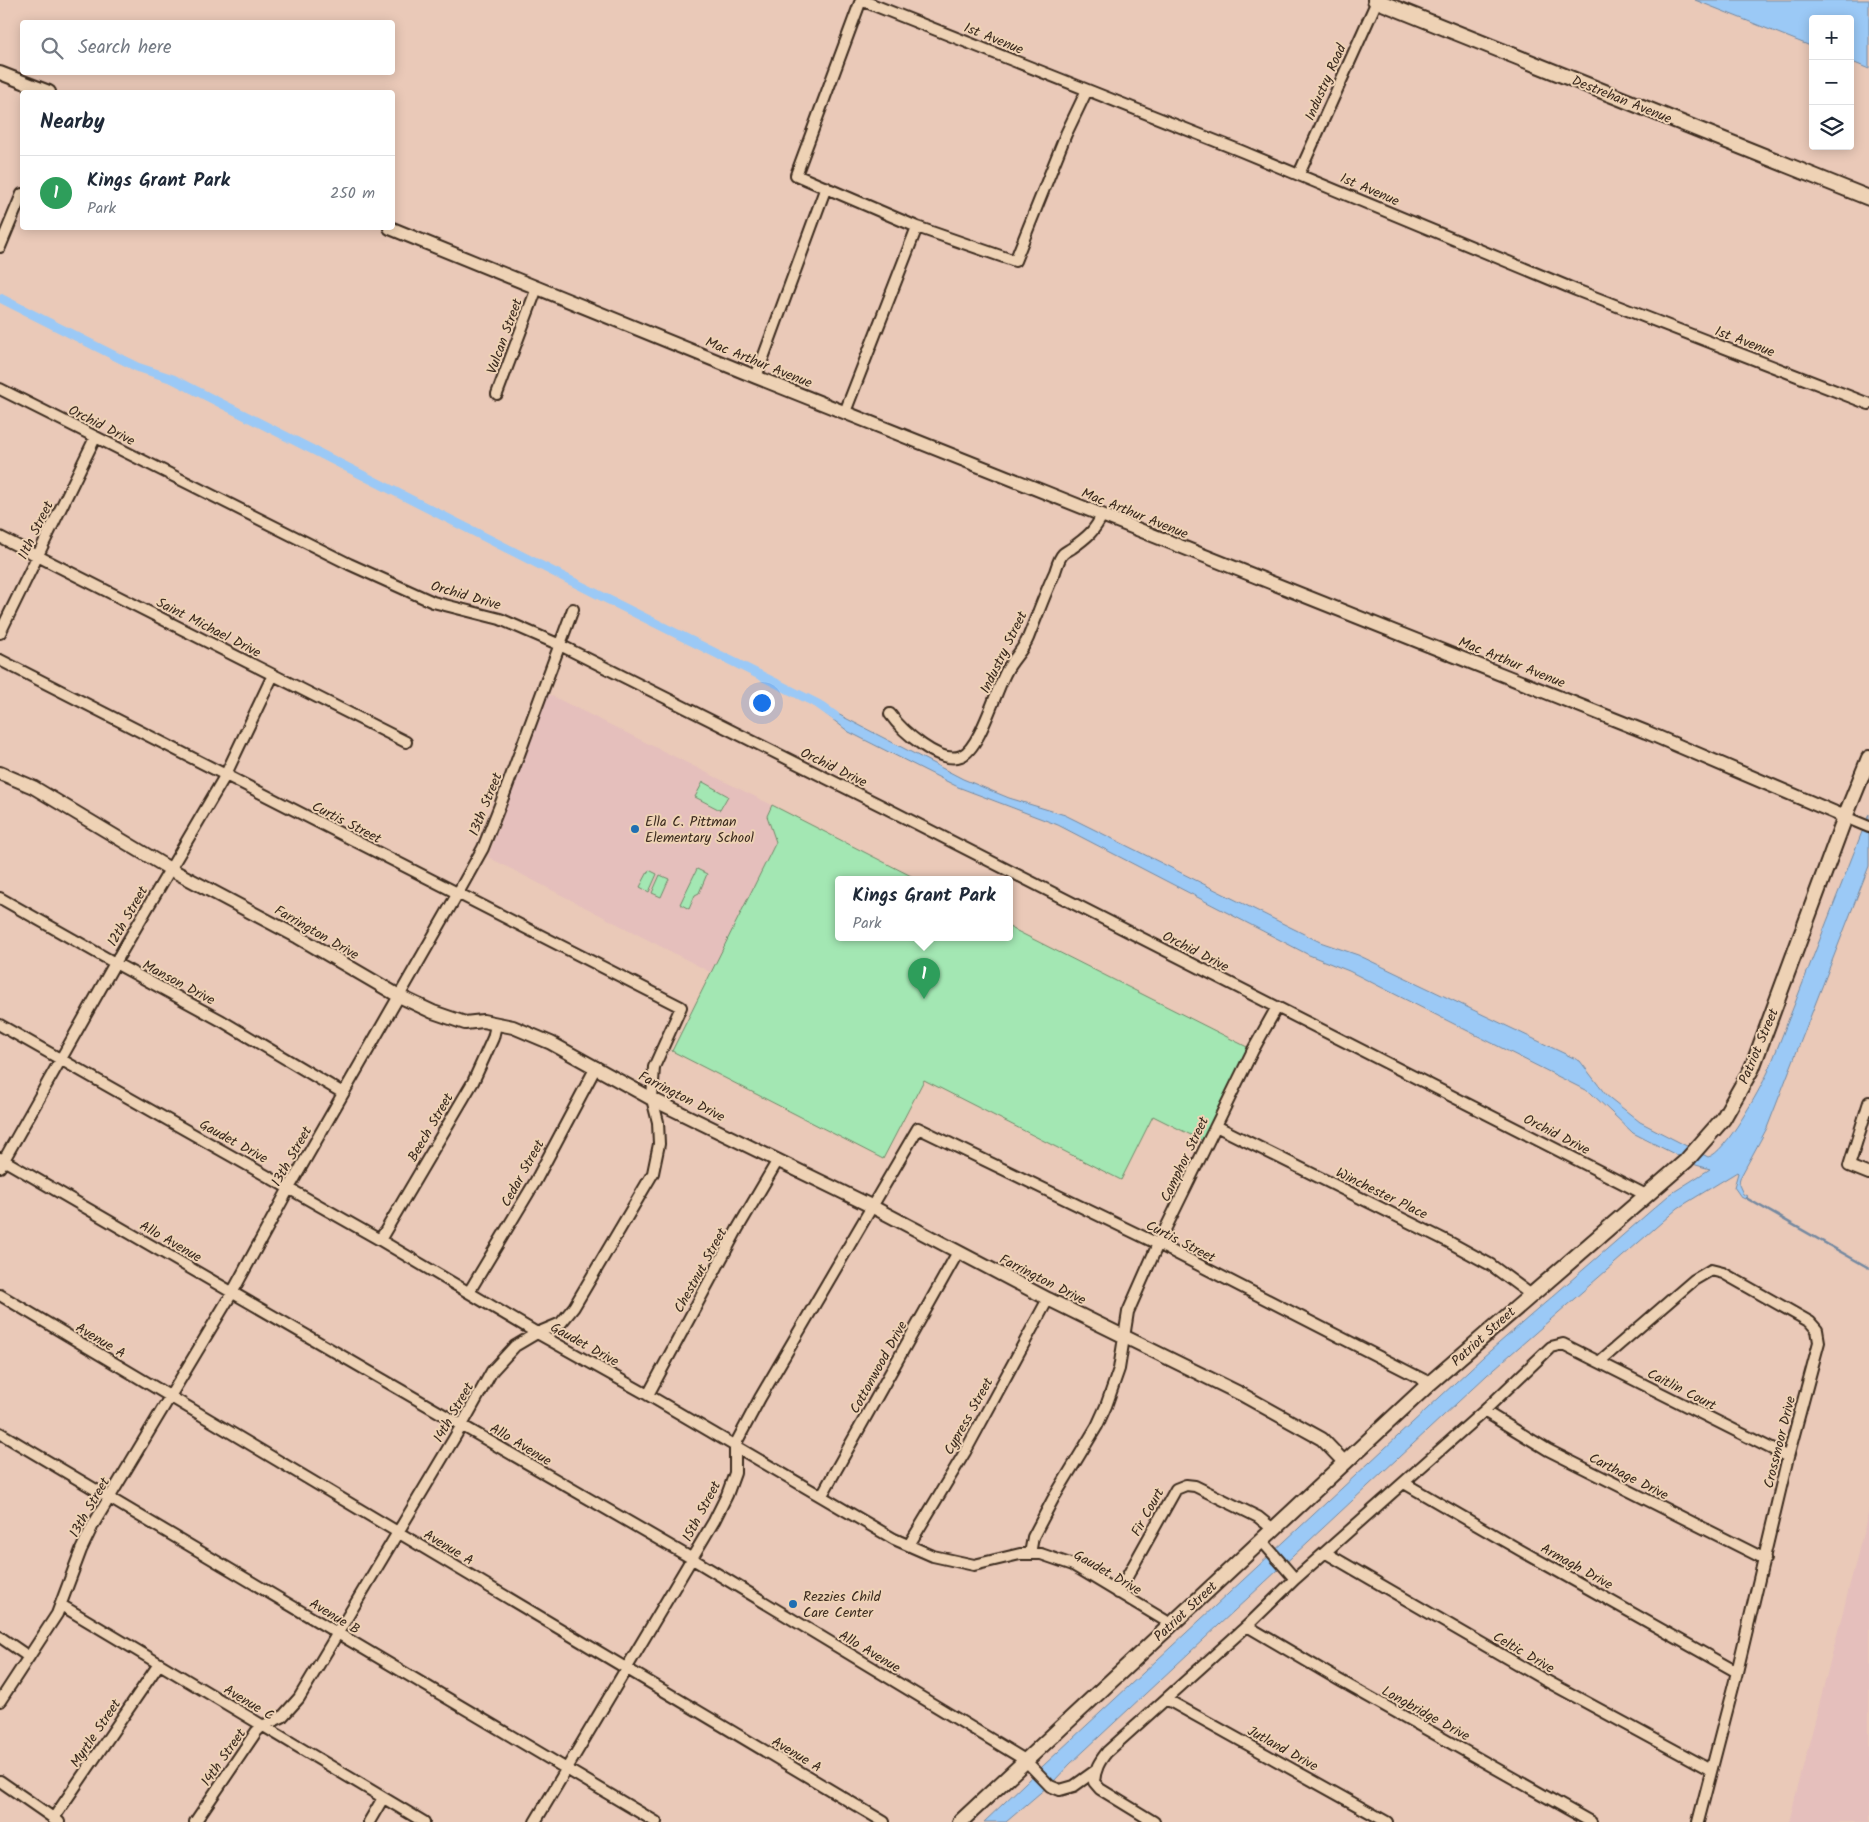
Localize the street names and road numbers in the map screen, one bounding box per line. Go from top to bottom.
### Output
street label: 1st Avenue [960,17,1027,61]
street label: Industry Road [1299,40,1353,124]
street label: Destrehan Avenue [1568,70,1676,130]
street label: 1st Avenue [1336,168,1403,213]
street label: Vulcan Street [481,295,529,377]
street label: 1st Avenue [1711,320,1778,364]
street label: Mac Arthur Avenue [702,331,816,395]
street label: Orchid Drive [64,400,139,452]
street label: Mac Arthur Avenue [1078,482,1192,546]
street label: 11th Street [12,497,60,564]
street label: Orchid Drive [428,575,504,617]
street label: Saint Michael Drive [152,592,265,664]
street label: Industry Street [974,607,1034,697]
street label: Mac Arthur Avenue [1455,631,1569,695]
street label: Orchid Drive [796,742,871,794]
street label: 13th Street [463,769,509,839]
street label: Curtis Street [308,796,386,850]
street label: 12th Street [102,882,154,951]
street label: Farrington Drive [270,900,364,966]
street label: Orchid Drive [1158,926,1233,978]
street label: Manson Drive [138,954,219,1012]
street label: Patriot Street [1733,1005,1785,1088]
street label: Farrington Drive [634,1066,729,1128]
street label: Beech Street [402,1088,460,1166]
street label: Orchid Drive [1519,1109,1594,1161]
street label: Camphor Street [1155,1113,1215,1206]
street label: Gaudet Drive [195,1114,272,1170]
street label: 13th Street [266,1122,318,1191]
street label: Cedar Street [495,1135,551,1211]
street label: Winchester Place [1332,1162,1432,1226]
street label: Allo Avenue [135,1215,206,1269]
street label: Curtis Street [1142,1215,1220,1269]
street label: Chestnut Street [668,1223,734,1317]
street label: Farrington Drive [995,1249,1090,1311]
street label: Patriot Street [1446,1301,1521,1372]
street label: Cottonwood Drive [844,1316,914,1418]
street label: Avenue A [71,1317,130,1365]
street label: Gaudet Drive [546,1317,623,1373]
street label: Caitlin Court [1643,1363,1720,1417]
street label: Cypress Street [938,1373,1000,1459]
street label: 14th Street [428,1378,480,1447]
street label: Crossmoor Drive [1758,1393,1802,1491]
street label: Allo Avenue [485,1418,556,1472]
street label: Carthage Drive [1585,1447,1673,1507]
street label: 13th Street [64,1473,116,1542]
street label: 15th Street [677,1477,727,1546]
street label: Fir Court [1126,1484,1170,1541]
street label: Avenue A [419,1524,478,1572]
street label: Armagh Drive [1536,1538,1617,1596]
street label: Gaudet Drive [1069,1544,1146,1602]
street label: Patriot Street [1149,1576,1223,1647]
street label: Avenue B [305,1593,364,1641]
street label: Allo Avenue [834,1625,905,1679]
street label: Celtic Drive [1489,1626,1559,1680]
street label: Avenue C [219,1679,278,1727]
street label: Longbridge Drive [1377,1680,1474,1748]
street label: Myrtle Street [65,1694,127,1772]
street label: Jutland Drive [1243,1720,1323,1778]
street label: 14th Street [196,1724,252,1791]
street label: Avenue A [767,1731,826,1779]

